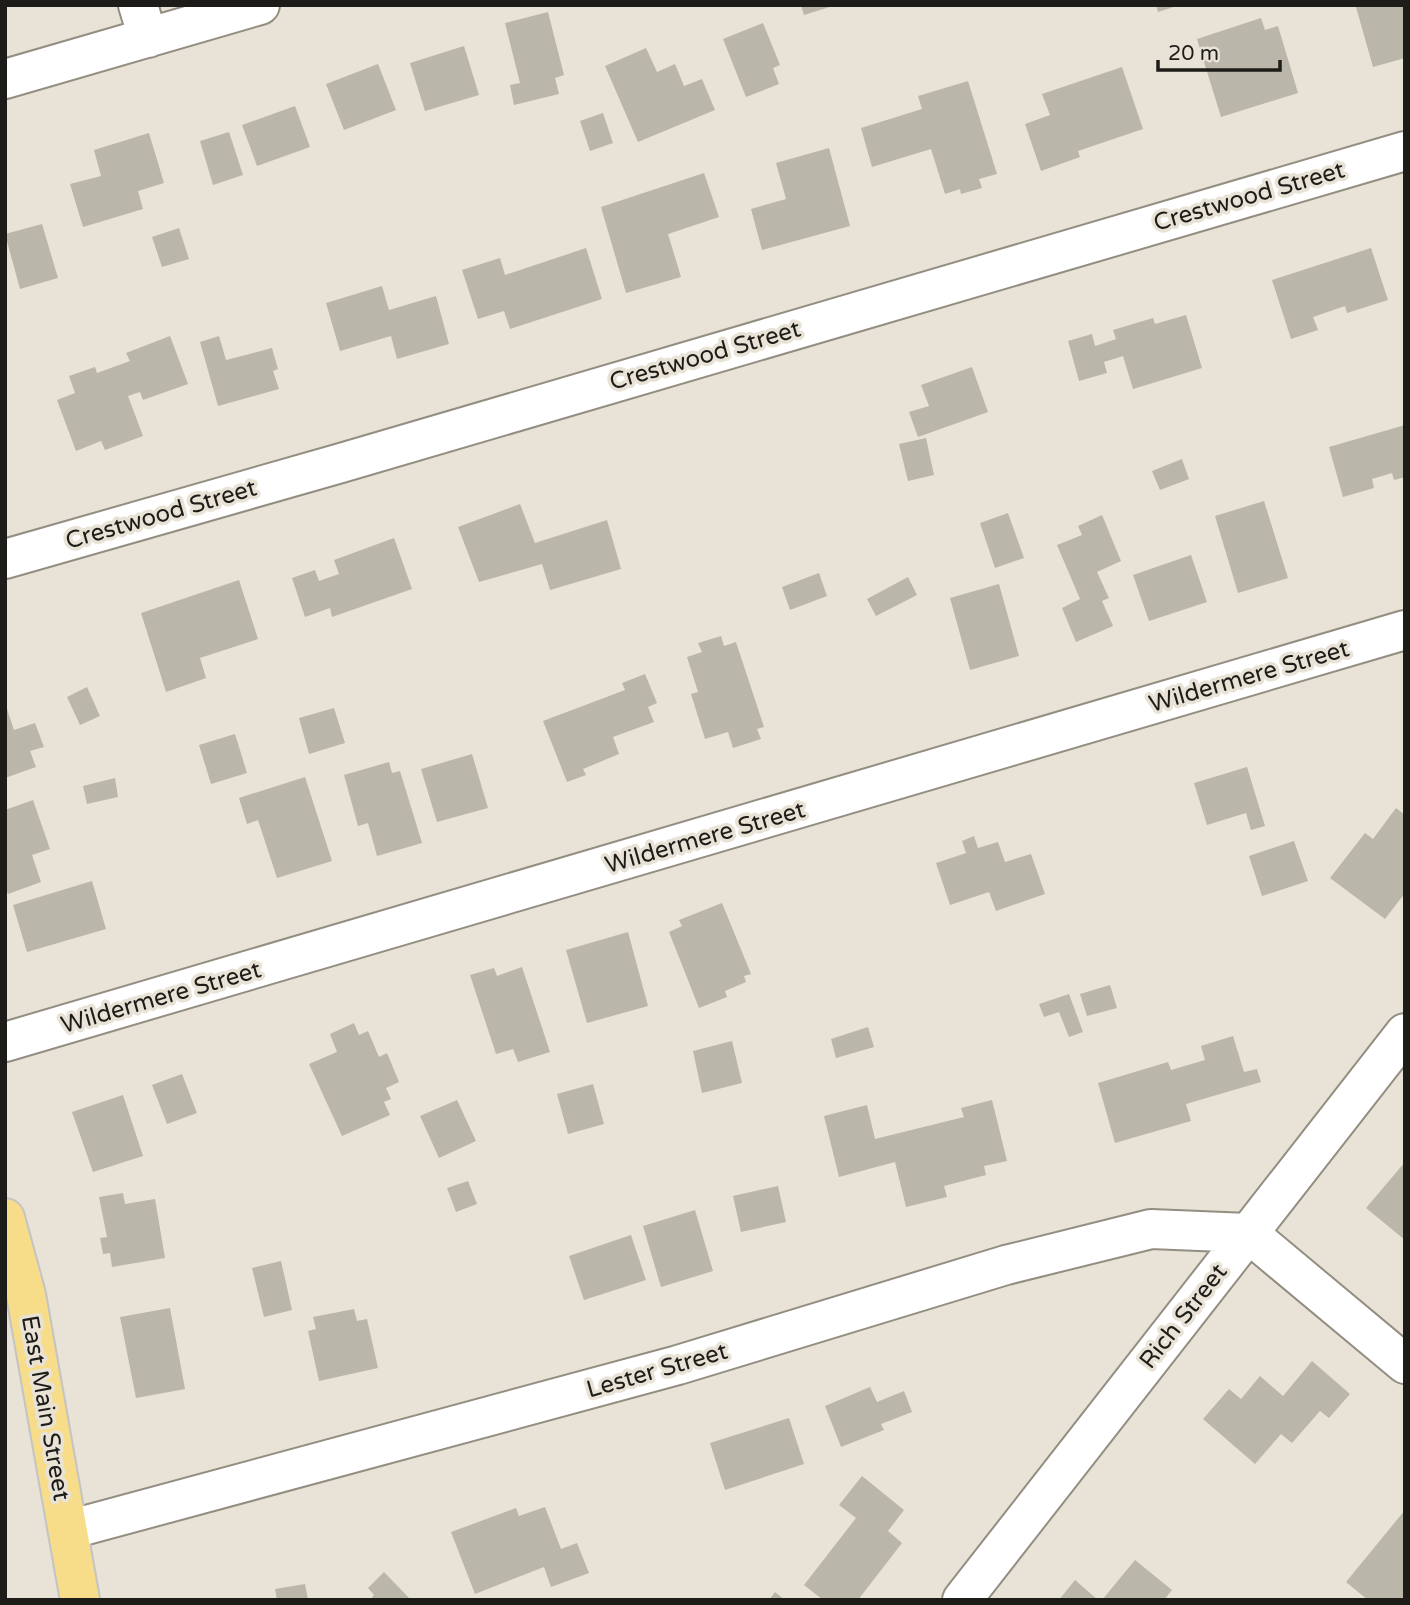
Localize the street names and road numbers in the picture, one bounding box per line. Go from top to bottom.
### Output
street label: Crestwood Street [1150,155,1348,238]
street label: Crestwood Street [606,314,804,397]
street label: Crestwood Street [62,473,260,556]
street label: Wildermere Street [1146,634,1353,719]
street label: Wildermere Street [602,795,809,880]
street label: Wildermere Street [58,955,265,1040]
street label: Rich Street [1133,1258,1233,1375]
street label: East Main Street [15,1313,76,1503]
street label: Lester Street [583,1336,731,1404]

